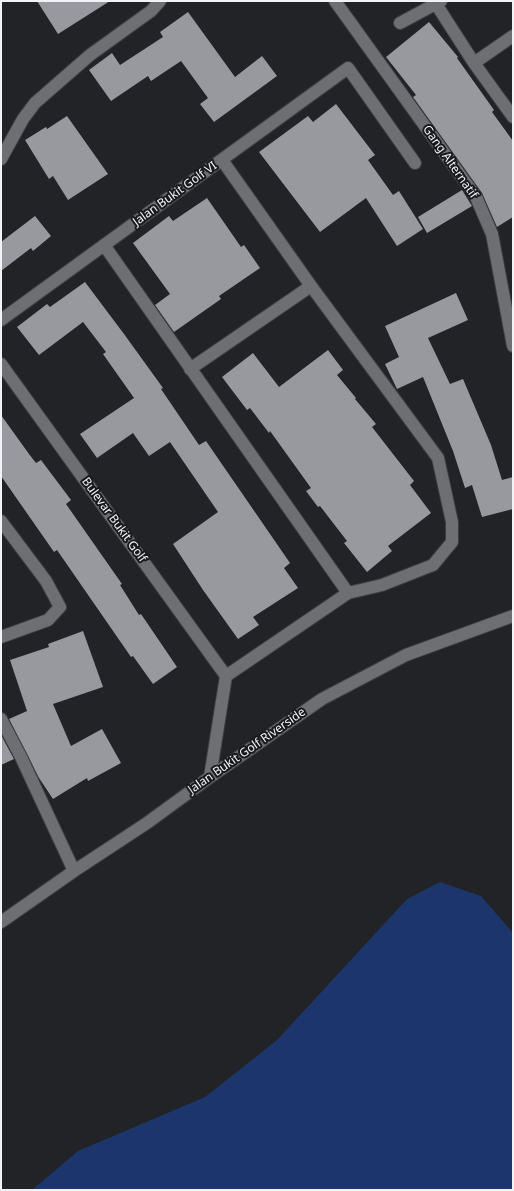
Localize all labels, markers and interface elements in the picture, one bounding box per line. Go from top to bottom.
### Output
street label: Gang Alternatif [419,123,481,201]
street label: Jalan Bukit Golf VI [130,159,220,229]
street label: Bulevar Bukit Golf [78,475,150,565]
street label: Jalan Bukit Golf Riverside [185,705,309,797]

